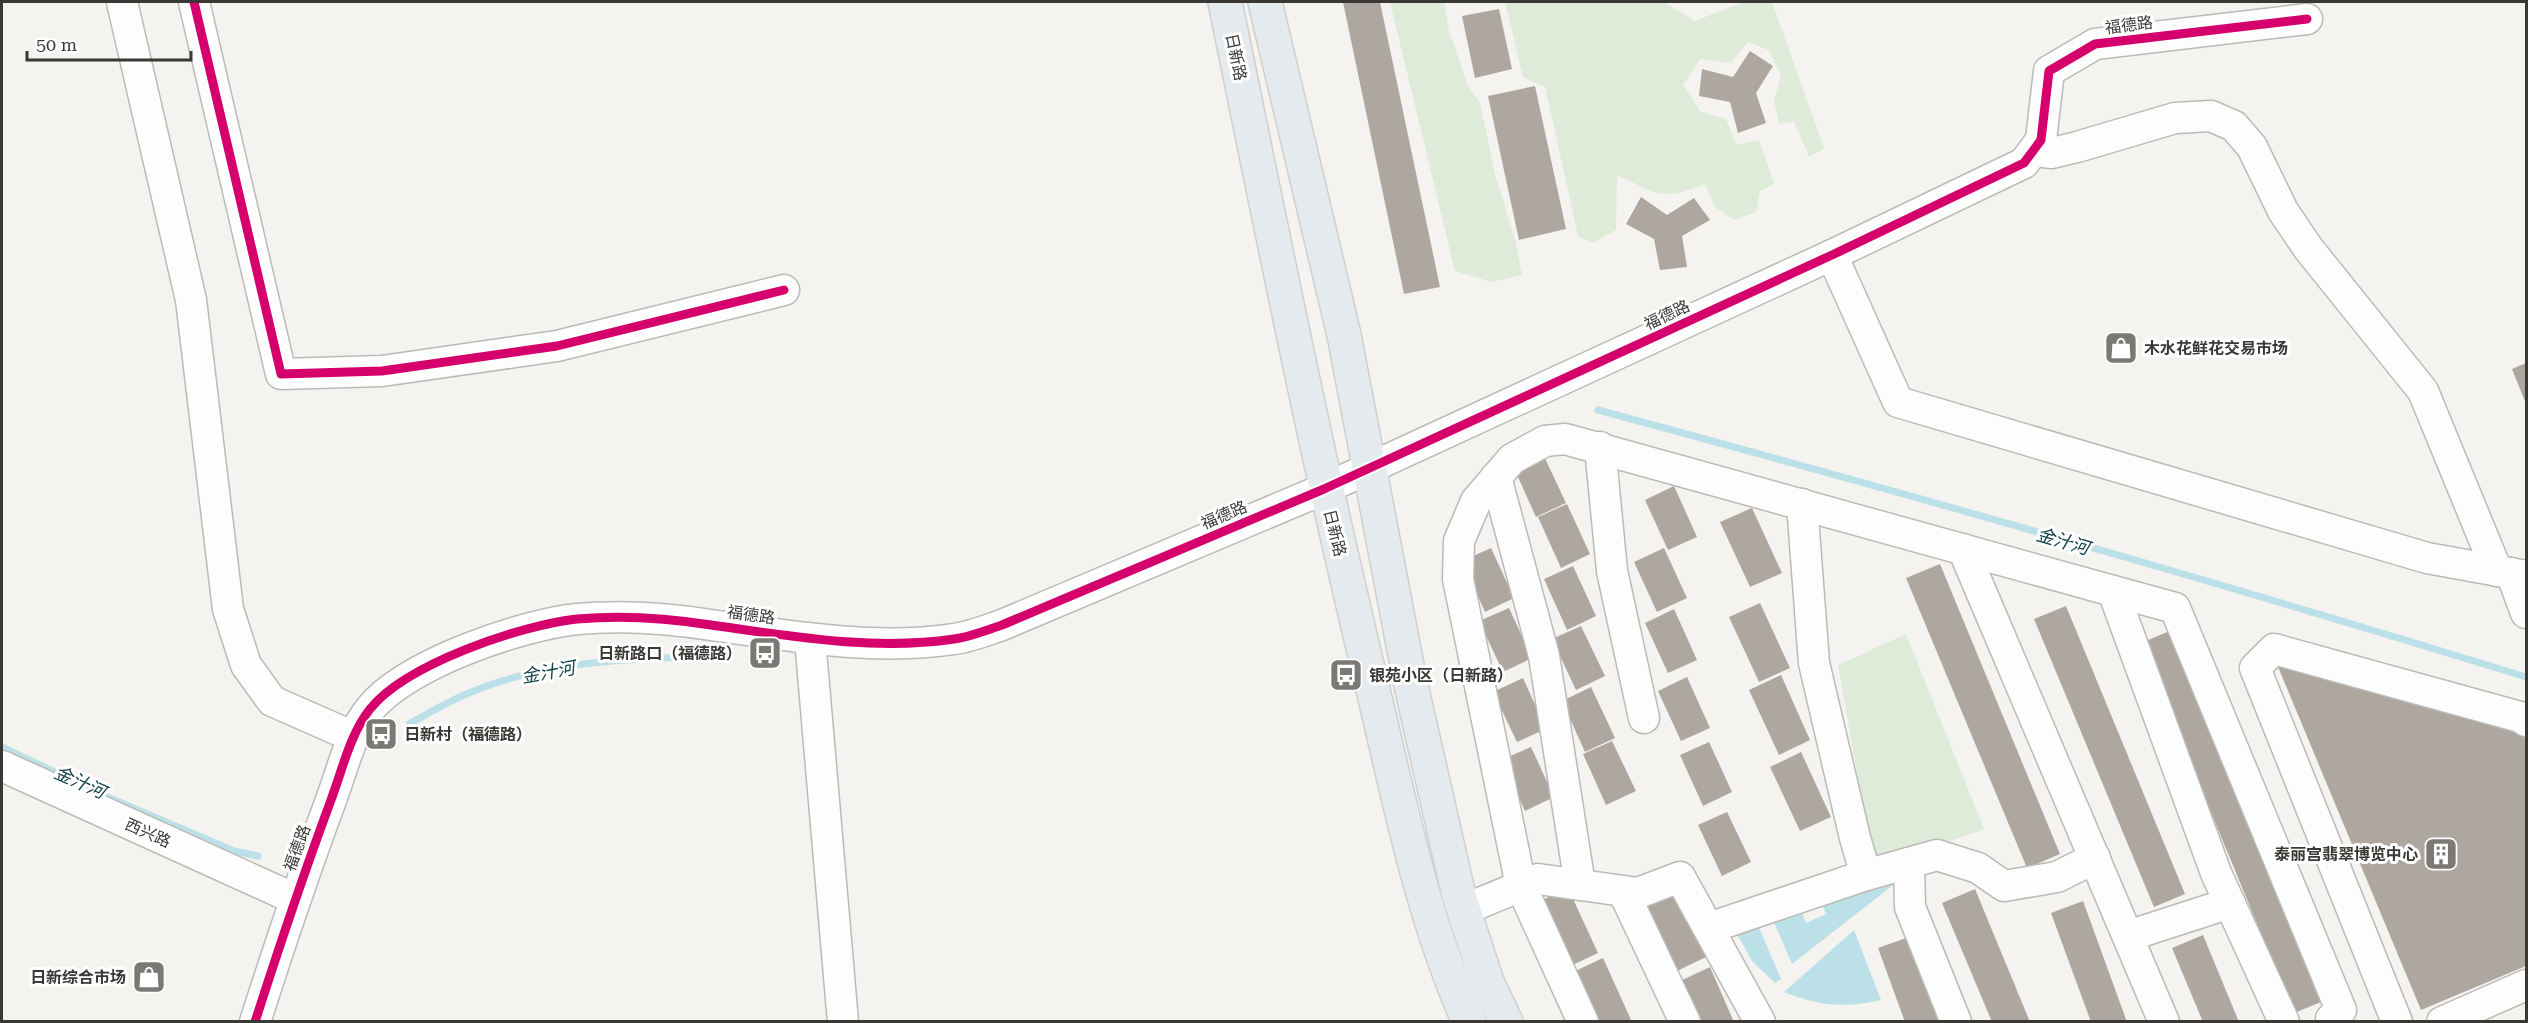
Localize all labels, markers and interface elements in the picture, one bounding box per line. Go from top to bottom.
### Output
street label: 福德路 [2104,13,2154,37]
scale bar [27,24,190,62]
street label: 日新路 [1222,32,1250,82]
text: 50 m [36,34,77,55]
street label: 福德路 [1641,296,1693,334]
shop icon: 木水花鲜花交易市场 [2103,330,2139,366]
place label: 木水花鲜花交易市场 [2144,339,2288,358]
street label: 福德路 [1198,497,1250,533]
street label: 日新路 [1320,507,1350,559]
water label: 金汁河 [2034,523,2095,559]
street label: 福德路 [726,602,776,628]
bus stop icon: 日新路口（福德路） [747,635,783,671]
place label: 日新路口（福德路） [598,644,742,663]
water label: 金汁河 [520,656,579,687]
bus stop icon: 银苑小区（日新路） [1328,657,1364,693]
place label: 银苑小区（日新路） [1369,666,1513,685]
bus stop icon: 日新村（福德路） [363,716,399,752]
place label: 日新村（福德路） [404,725,532,744]
water label: 金汁河 [51,761,112,804]
street label: 西兴路 [122,815,174,851]
street label: 福德路 [280,822,314,874]
building icon: 泰丽宫翡翠博览中心 [2423,836,2459,872]
place label: 泰丽宫翡翠博览中心 [2274,845,2418,864]
shop icon: 日新综合市场 [131,959,167,995]
place label: 日新综合市场 [30,968,126,987]

